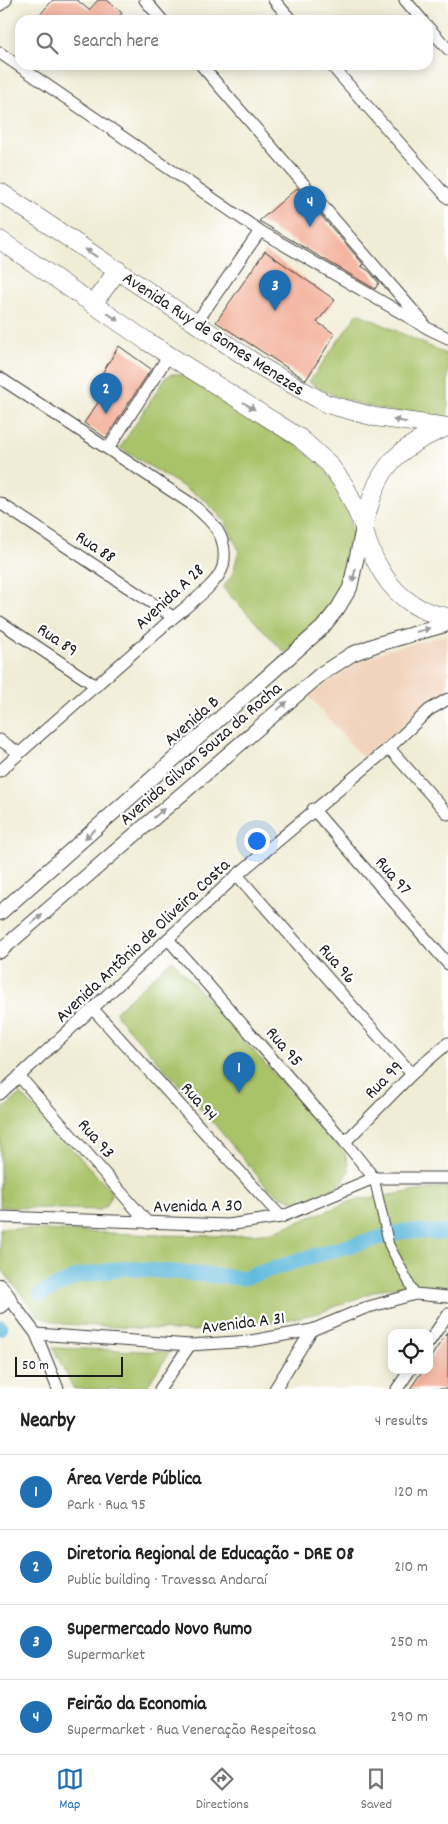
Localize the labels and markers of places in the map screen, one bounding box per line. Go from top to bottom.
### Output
pin: 4 [294,186,326,227]
pin: 3 [259,270,291,311]
pin: 2 [90,373,122,414]
pin: 1 [223,1052,255,1093]

